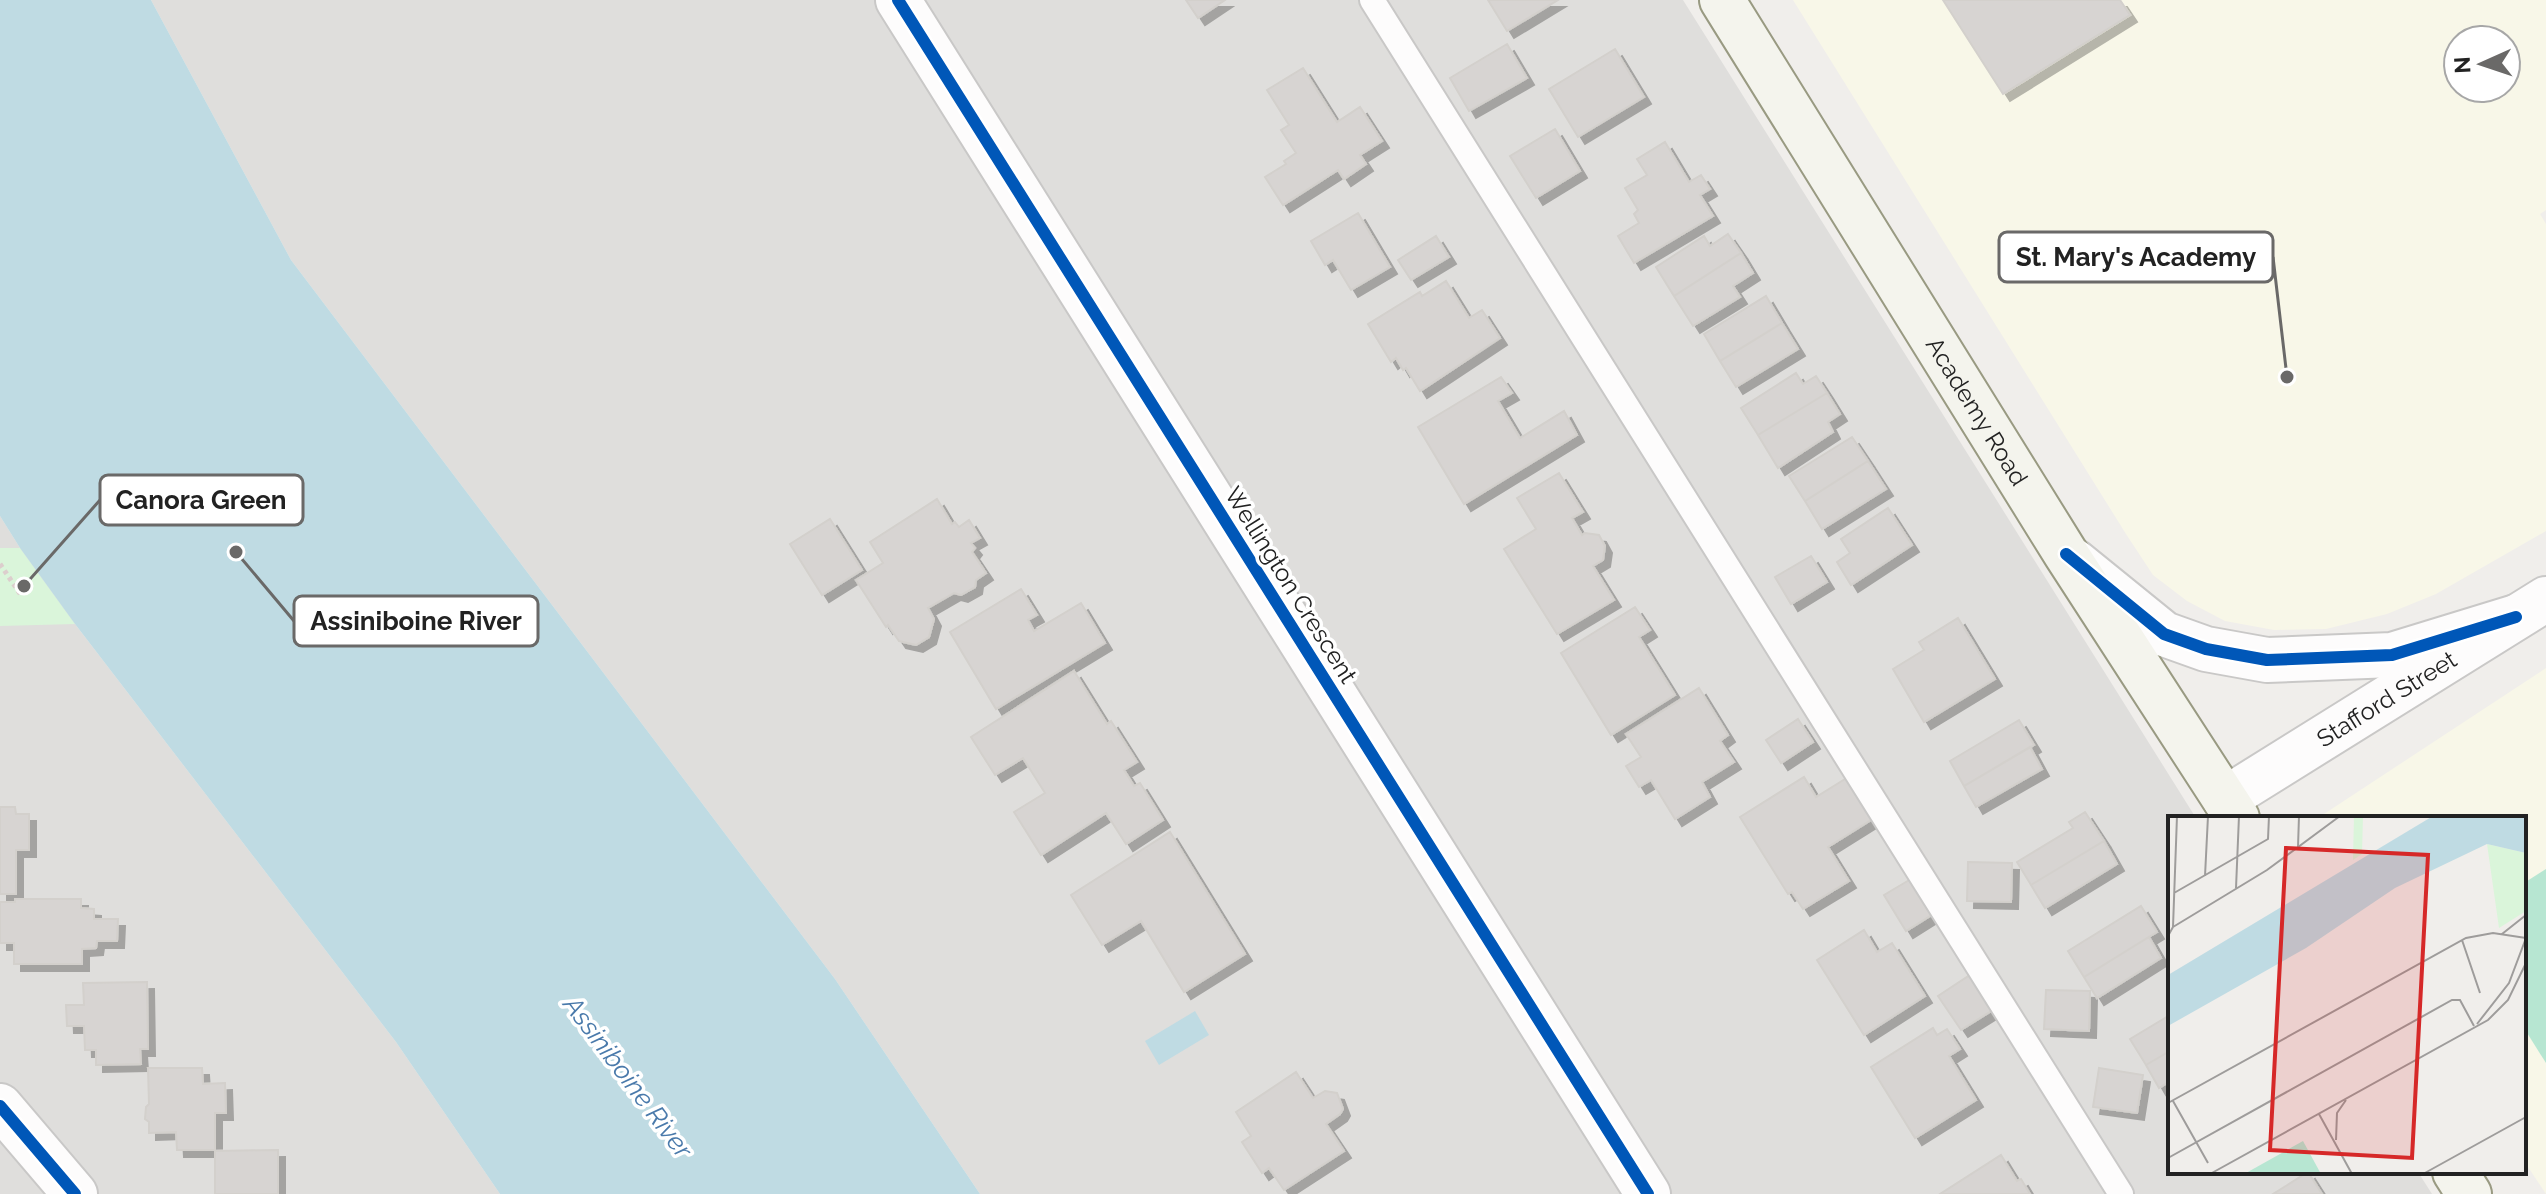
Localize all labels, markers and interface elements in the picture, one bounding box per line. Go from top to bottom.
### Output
north arrow [2442,24,2522,104]
text: N [2449,56,2475,74]
callout: St. Mary's Academy [1999,232,2273,282]
text: St. Mary's Academy [2016,242,2256,272]
street label: Academy Road [1920,332,2034,491]
callout: Canora Green [100,475,303,525]
street label: Wellington Crescent [1219,481,1363,689]
text: Canora Green [116,485,286,515]
callout: Assiniboine River [294,596,538,646]
text: Assiniboine River [310,606,522,636]
street label: Stafford Street [2311,644,2461,753]
inset map [2168,816,2526,1174]
water label: Assiniboine River [556,989,699,1165]

